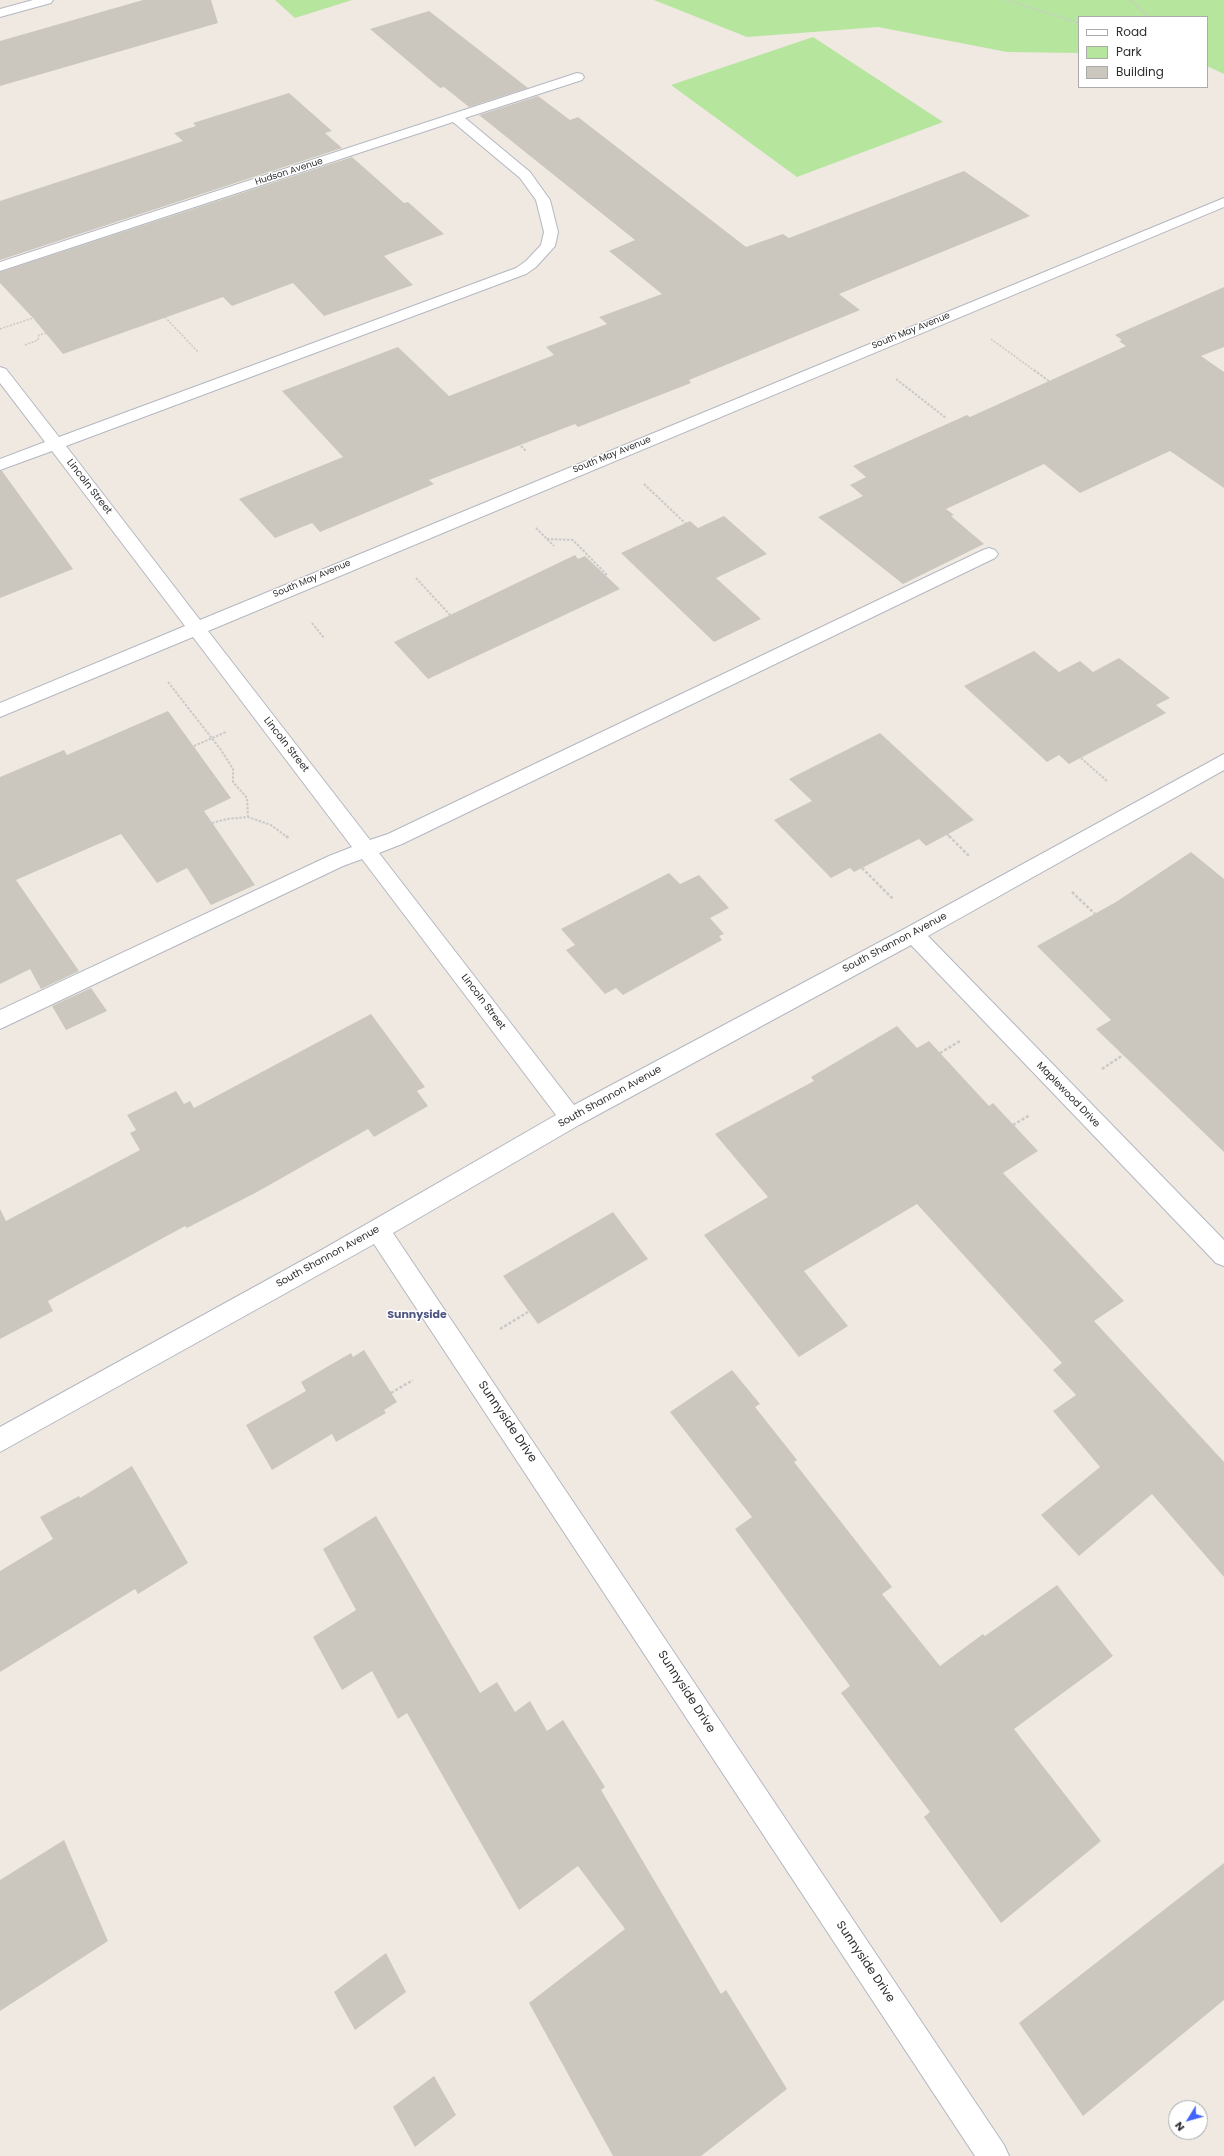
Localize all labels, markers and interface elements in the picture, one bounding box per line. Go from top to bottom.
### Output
legend [1078,16,1208,88]
text: Road [1116,23,1147,40]
text: Park [1116,43,1142,60]
text: Building [1116,63,1164,80]
street label: Hudson Avenue [254,156,324,188]
street label: South May Avenue [870,310,952,352]
street label: South May Avenue [571,434,653,476]
street label: Lincoln Street [64,457,114,517]
street label: South May Avenue [272,558,352,600]
street label: Lincoln Street [261,715,311,775]
street label: South Shannon Avenue [841,910,949,976]
street label: Lincoln Street [458,972,508,1032]
street label: Maplewood Drive [1034,1060,1102,1130]
street label: South Shannon Avenue [556,1064,664,1130]
street label: South Shannon Avenue [274,1224,382,1290]
district label: Sunnyside [387,1308,447,1322]
street label: Sunnyside Drive [474,1379,540,1465]
street label: Sunnyside Drive [654,1648,718,1736]
street label: Sunnyside Drive [832,1919,898,2005]
north arrow [1168,2100,1208,2140]
text: N [1170,2118,1188,2135]

